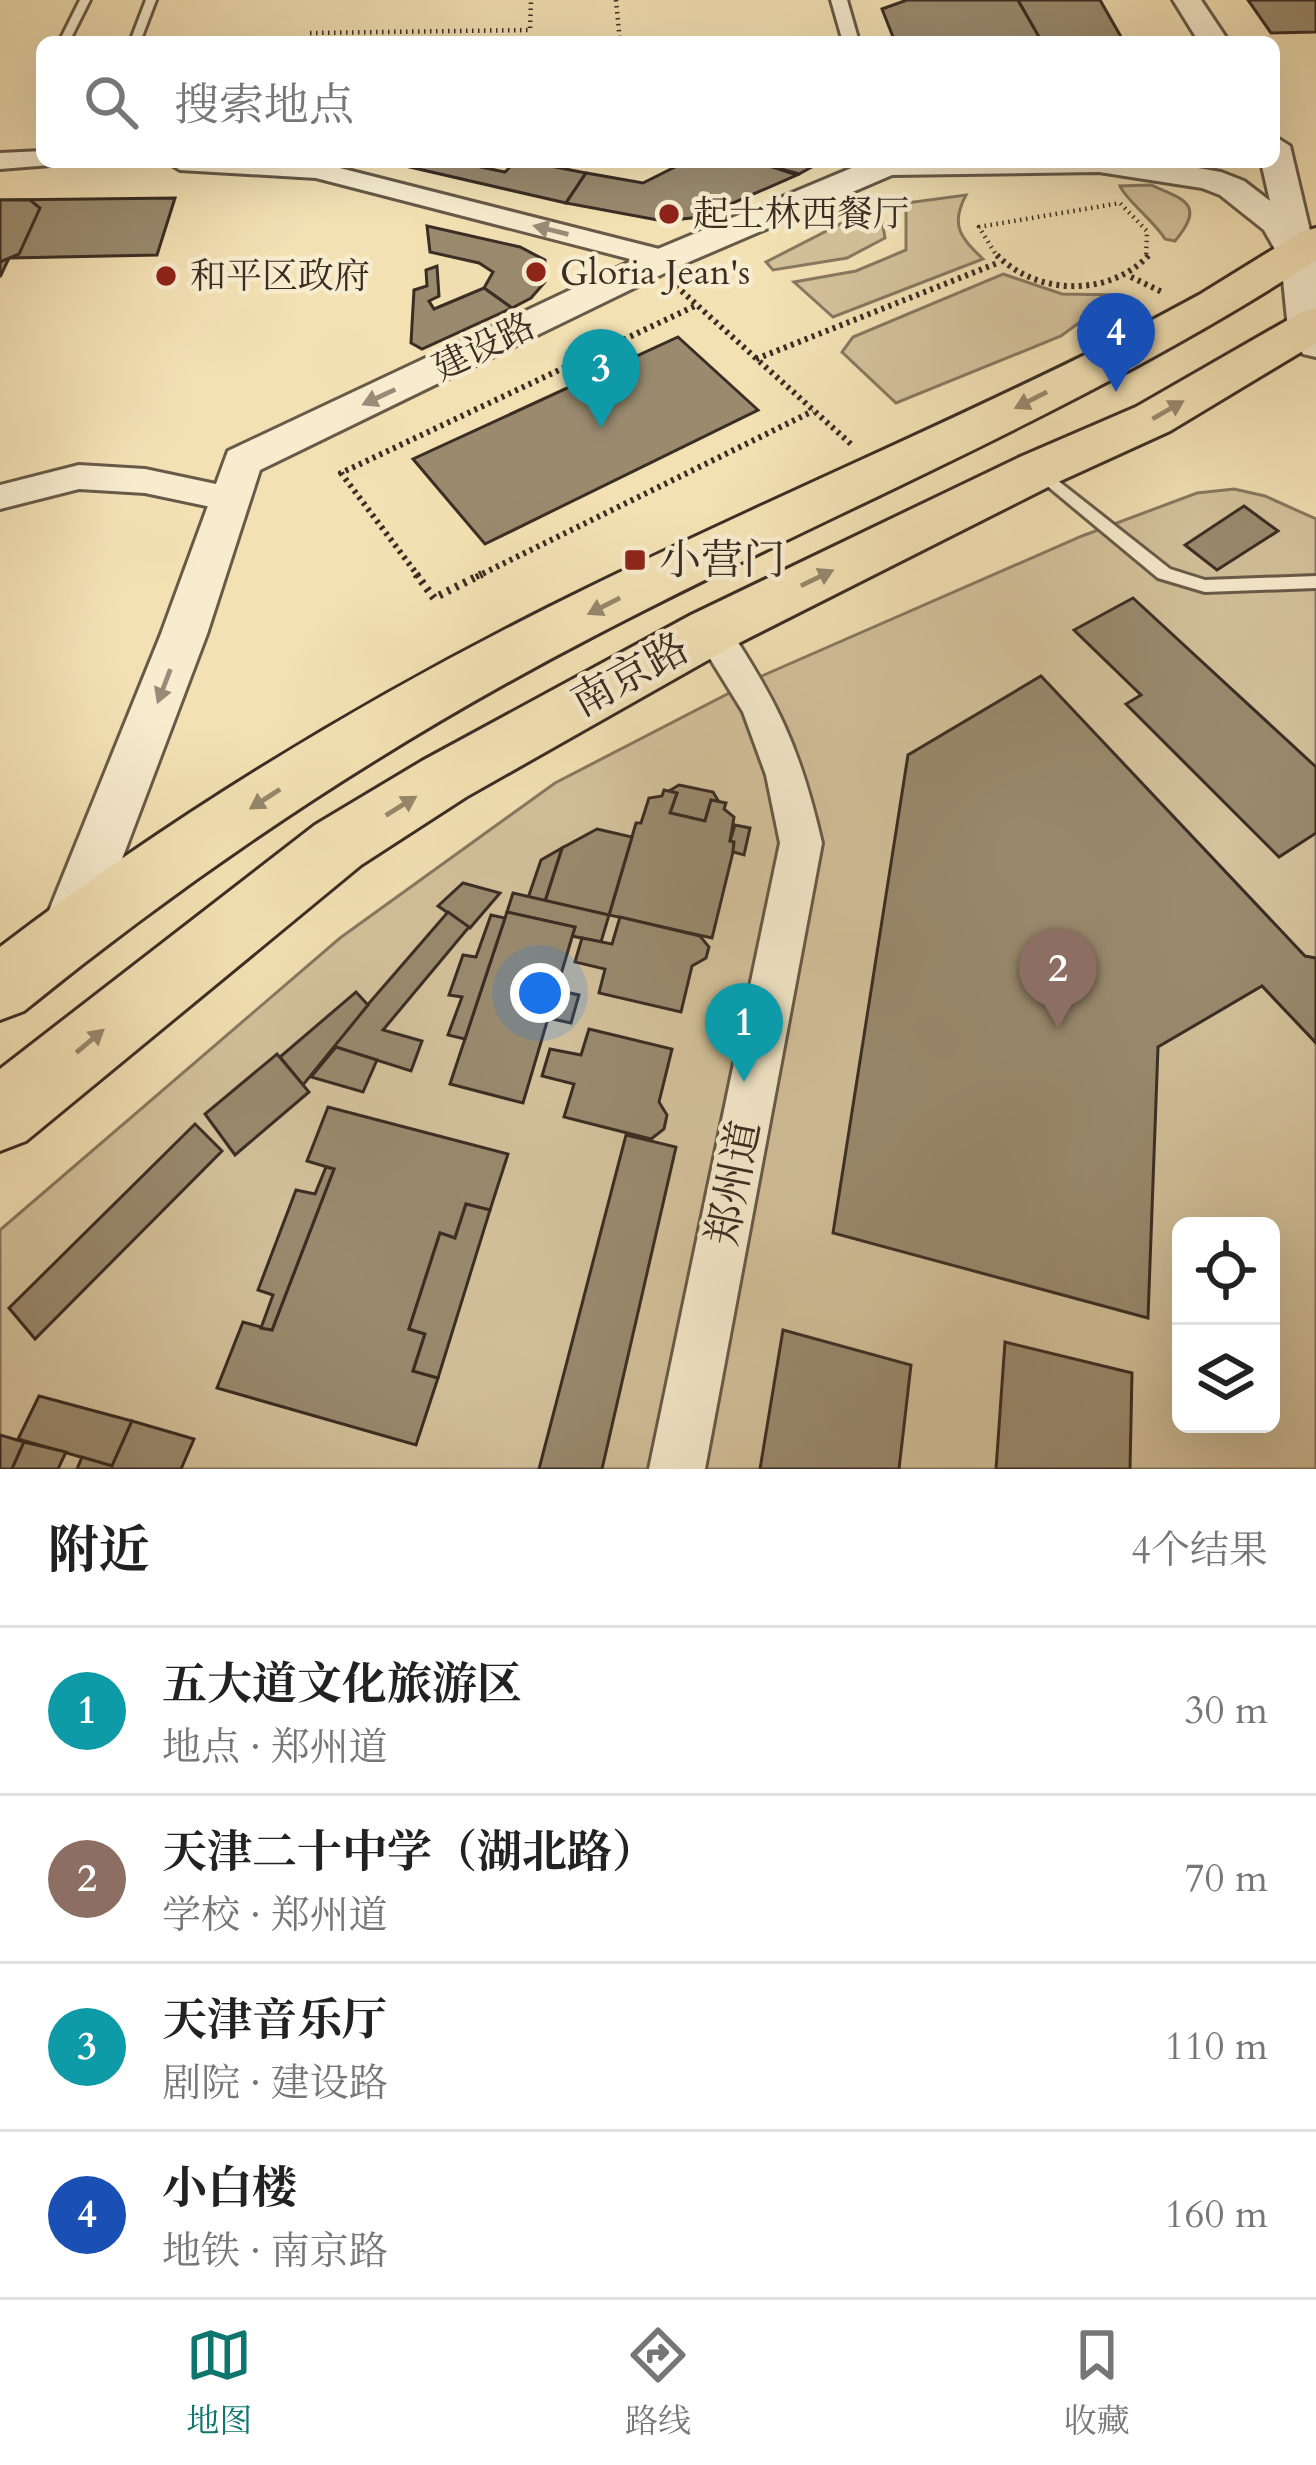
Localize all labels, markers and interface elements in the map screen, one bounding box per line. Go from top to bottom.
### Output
search box [36,36,1280,168]
icon: search [78,69,144,135]
text: 搜索地点 [174,75,354,136]
place label: 起士林西餐厅 [693,190,909,239]
marker: 起士林西餐厅 [656,201,682,227]
one-way arrow [533,220,570,239]
place label: Gloria Jean's [560,248,750,297]
place label: 和平区政府 [190,252,370,301]
marker: Gloria Jean's [523,259,549,285]
marker: 和平区政府 [153,263,179,289]
pin: 4 [1077,293,1155,392]
street label: 建设路 [425,301,543,393]
pin: 3 [562,329,640,428]
one-way arrow [361,387,396,407]
one-way arrow [1013,390,1048,410]
one-way arrow [1151,400,1185,421]
place label: 小营门 [659,532,785,589]
marker: 小营门 [622,547,648,573]
one-way arrow [800,569,834,589]
one-way arrow [587,595,621,616]
street label: 南京路 [561,620,699,730]
one-way arrow [153,669,172,705]
one-way arrow [249,787,282,809]
one-way arrow [384,796,418,817]
pin: 2 [1019,929,1097,1028]
your location [510,963,570,1023]
pin: 1 [705,983,783,1082]
one-way arrow [75,1028,105,1054]
street label: 郑州道 [694,1116,774,1250]
map controls [1172,1217,1280,1433]
button: locate [1172,1217,1280,1325]
button: layers [1172,1325,1280,1433]
text: 附近 [48,1516,150,1586]
text: 4个结果 [1131,1524,1268,1577]
text: 五大道文化旅游区 [162,1654,522,1715]
text: 1 [77,1684,97,1737]
text: 30 m [1185,1684,1268,1737]
text: 地点 · 郑州道 [162,1721,388,1774]
text: 天津二十中学（湖北路） [162,1822,657,1883]
text: 2 [77,1852,97,1905]
text: 70 m [1185,1852,1268,1905]
text: 学校 · 郑州道 [162,1889,388,1942]
text: 天津音乐厅 [162,1990,387,2051]
text: 3 [77,2020,97,2073]
text: 110 m [1165,2020,1268,2073]
text: 剧院 · 建设路 [162,2057,388,2110]
text: 小白楼 [162,2158,297,2219]
text: 4 [77,2188,97,2241]
text: 160 m [1165,2188,1268,2241]
text: 地铁 · 南京路 [162,2225,388,2278]
tab: 地图 [186,2322,252,2444]
tab: 路线 [625,2322,691,2444]
tab: 收藏 [1064,2322,1130,2444]

